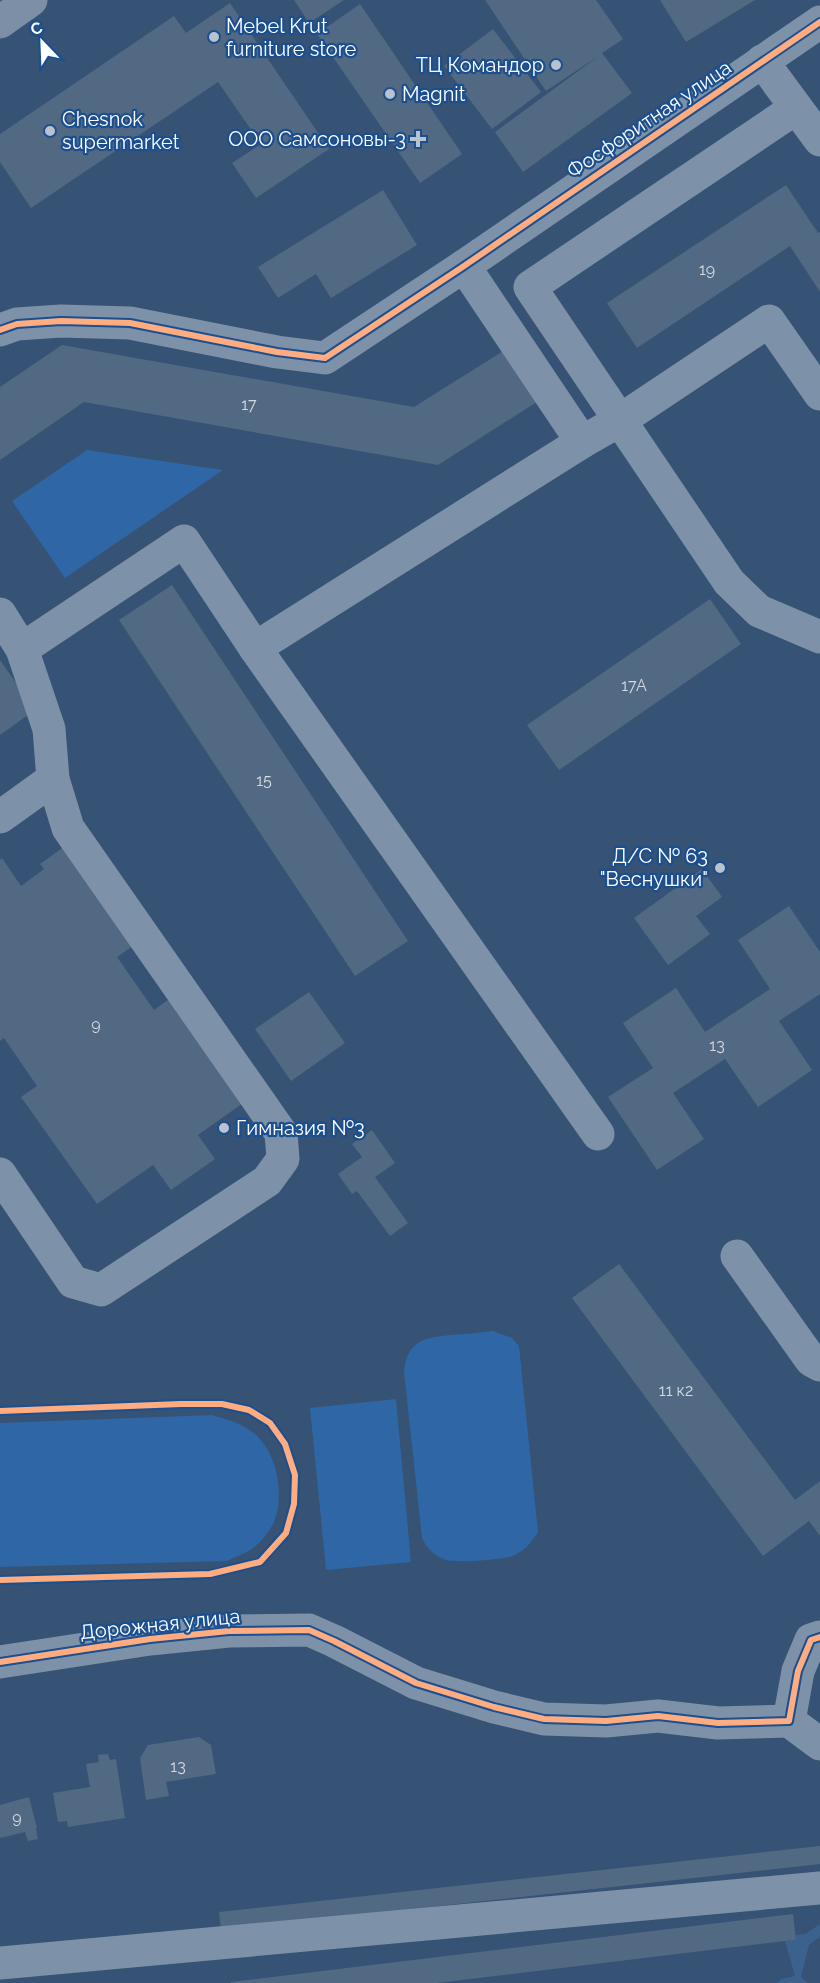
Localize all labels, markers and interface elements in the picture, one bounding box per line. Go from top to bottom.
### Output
north arrow [12,12,72,72]
place label: Mebel Krut furniture store [226,14,356,61]
text: С [28,18,45,40]
marker: Mebel Krut furniture store [207,30,221,44]
place label: ТЦ Командор [416,53,544,77]
street label: Фосфоритная улица [562,55,736,183]
marker: ТЦ Командор [549,58,563,72]
place label: Magnit [402,82,466,106]
marker: Magnit [383,87,397,101]
place label: Chesnok supermarket [62,107,180,154]
marker: Chesnok supermarket [43,124,57,138]
place label: ООО Самсоновы-3 [228,127,406,151]
marker: ООО Самсоновы-3 [411,132,425,146]
house number: 19 [699,260,715,279]
house number: 17 [241,395,257,414]
house number: 17А [621,676,647,695]
house number: 15 [256,771,272,790]
place label: Д/С № 63 "Веснушки" [600,844,708,891]
marker: Д/С № 63 "Веснушки" [713,861,727,875]
house number: 9 [91,1015,101,1034]
house number: 13 [709,1036,725,1055]
place label: Гимназия №3 [236,1116,365,1140]
marker: Гимназия №3 [217,1121,231,1135]
house number: 11 к2 [659,1381,693,1400]
street label: Дорожная улица [79,1604,241,1644]
house number: 13 [170,1757,186,1776]
house number: 9 [12,1808,22,1827]

